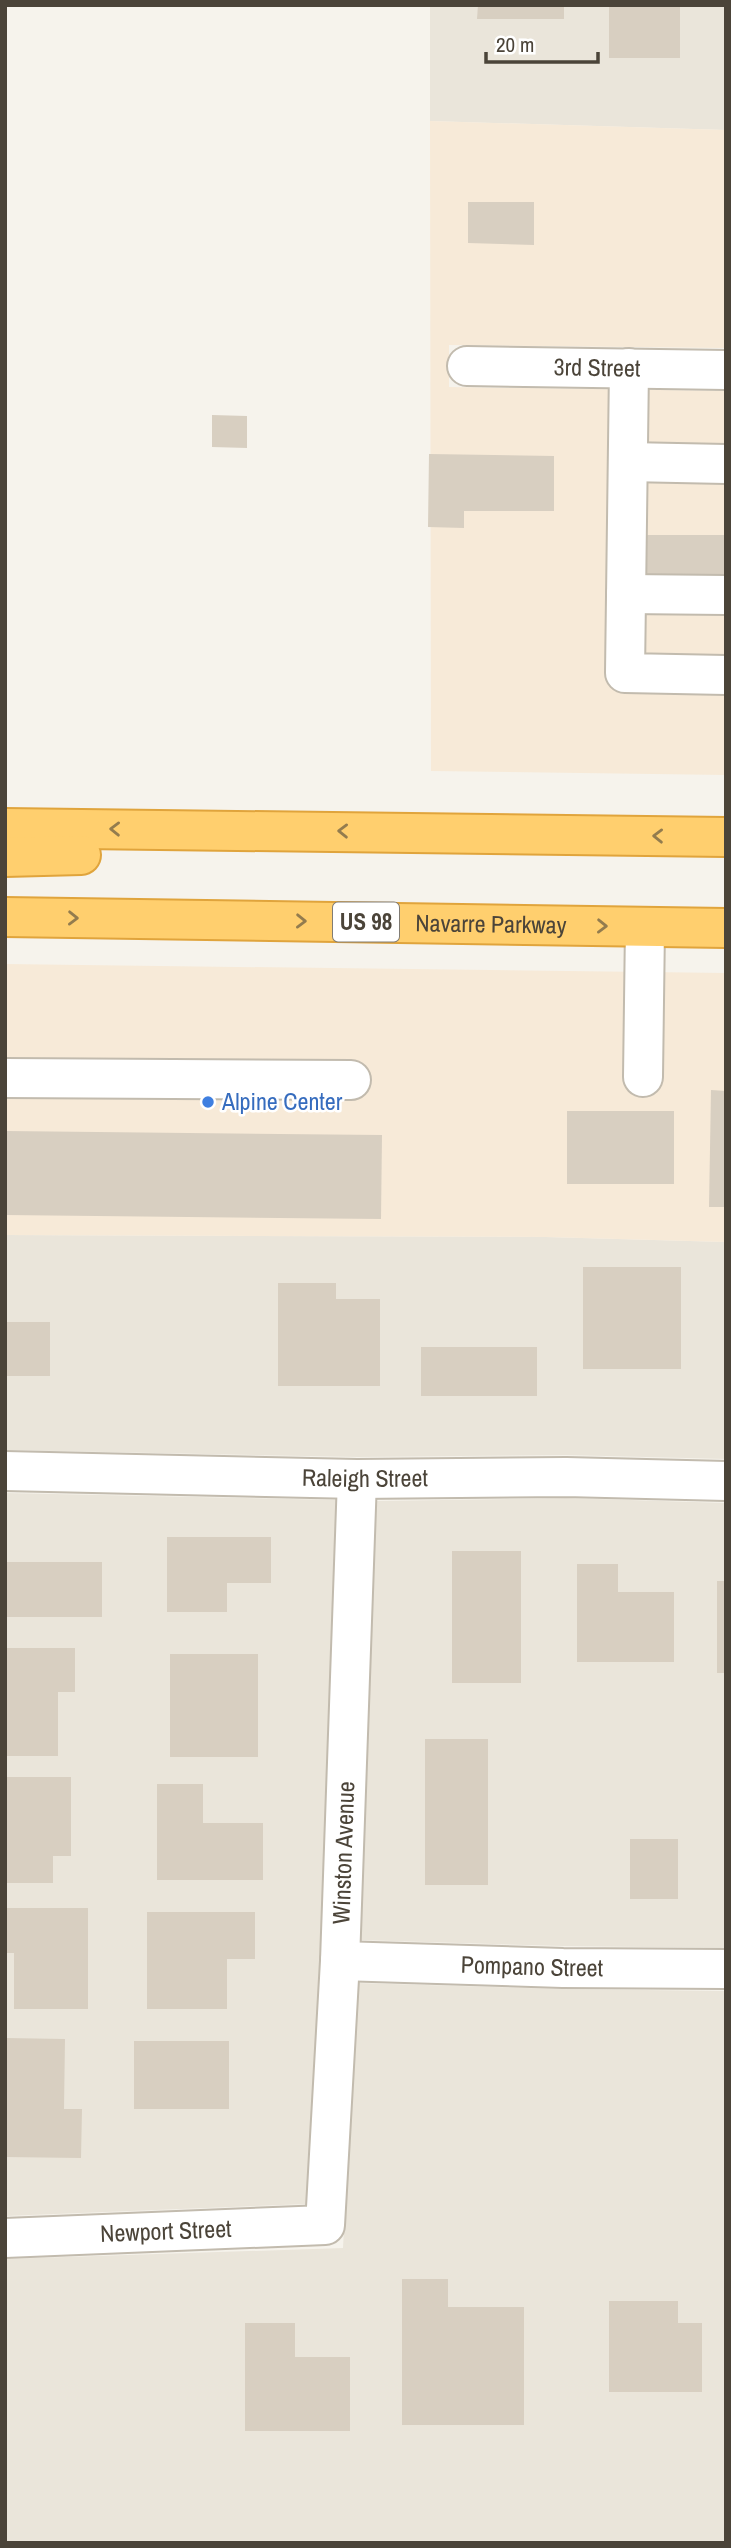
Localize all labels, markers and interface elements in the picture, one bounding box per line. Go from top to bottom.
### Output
scale bar [486,21,598,65]
text: 20 m [496,30,534,59]
street label: 3rd Street [553,350,641,384]
one-way arrow [109,821,120,837]
one-way arrow [337,824,348,839]
one-way arrow [652,828,662,844]
road number: US 98 [333,903,399,942]
street label: Navarre Parkway [415,906,567,941]
one-way arrow [69,910,79,926]
one-way arrow [296,914,307,929]
one-way arrow [597,918,608,934]
place label: Alpine Center [221,1085,343,1117]
marker: Alpine Center [200,1094,216,1110]
street label: Raleigh Street [302,1461,429,1494]
street label: Winston Avenue [324,1781,361,1925]
street label: Pompano Street [460,1948,604,1983]
street label: Newport Street [100,2212,233,2249]

